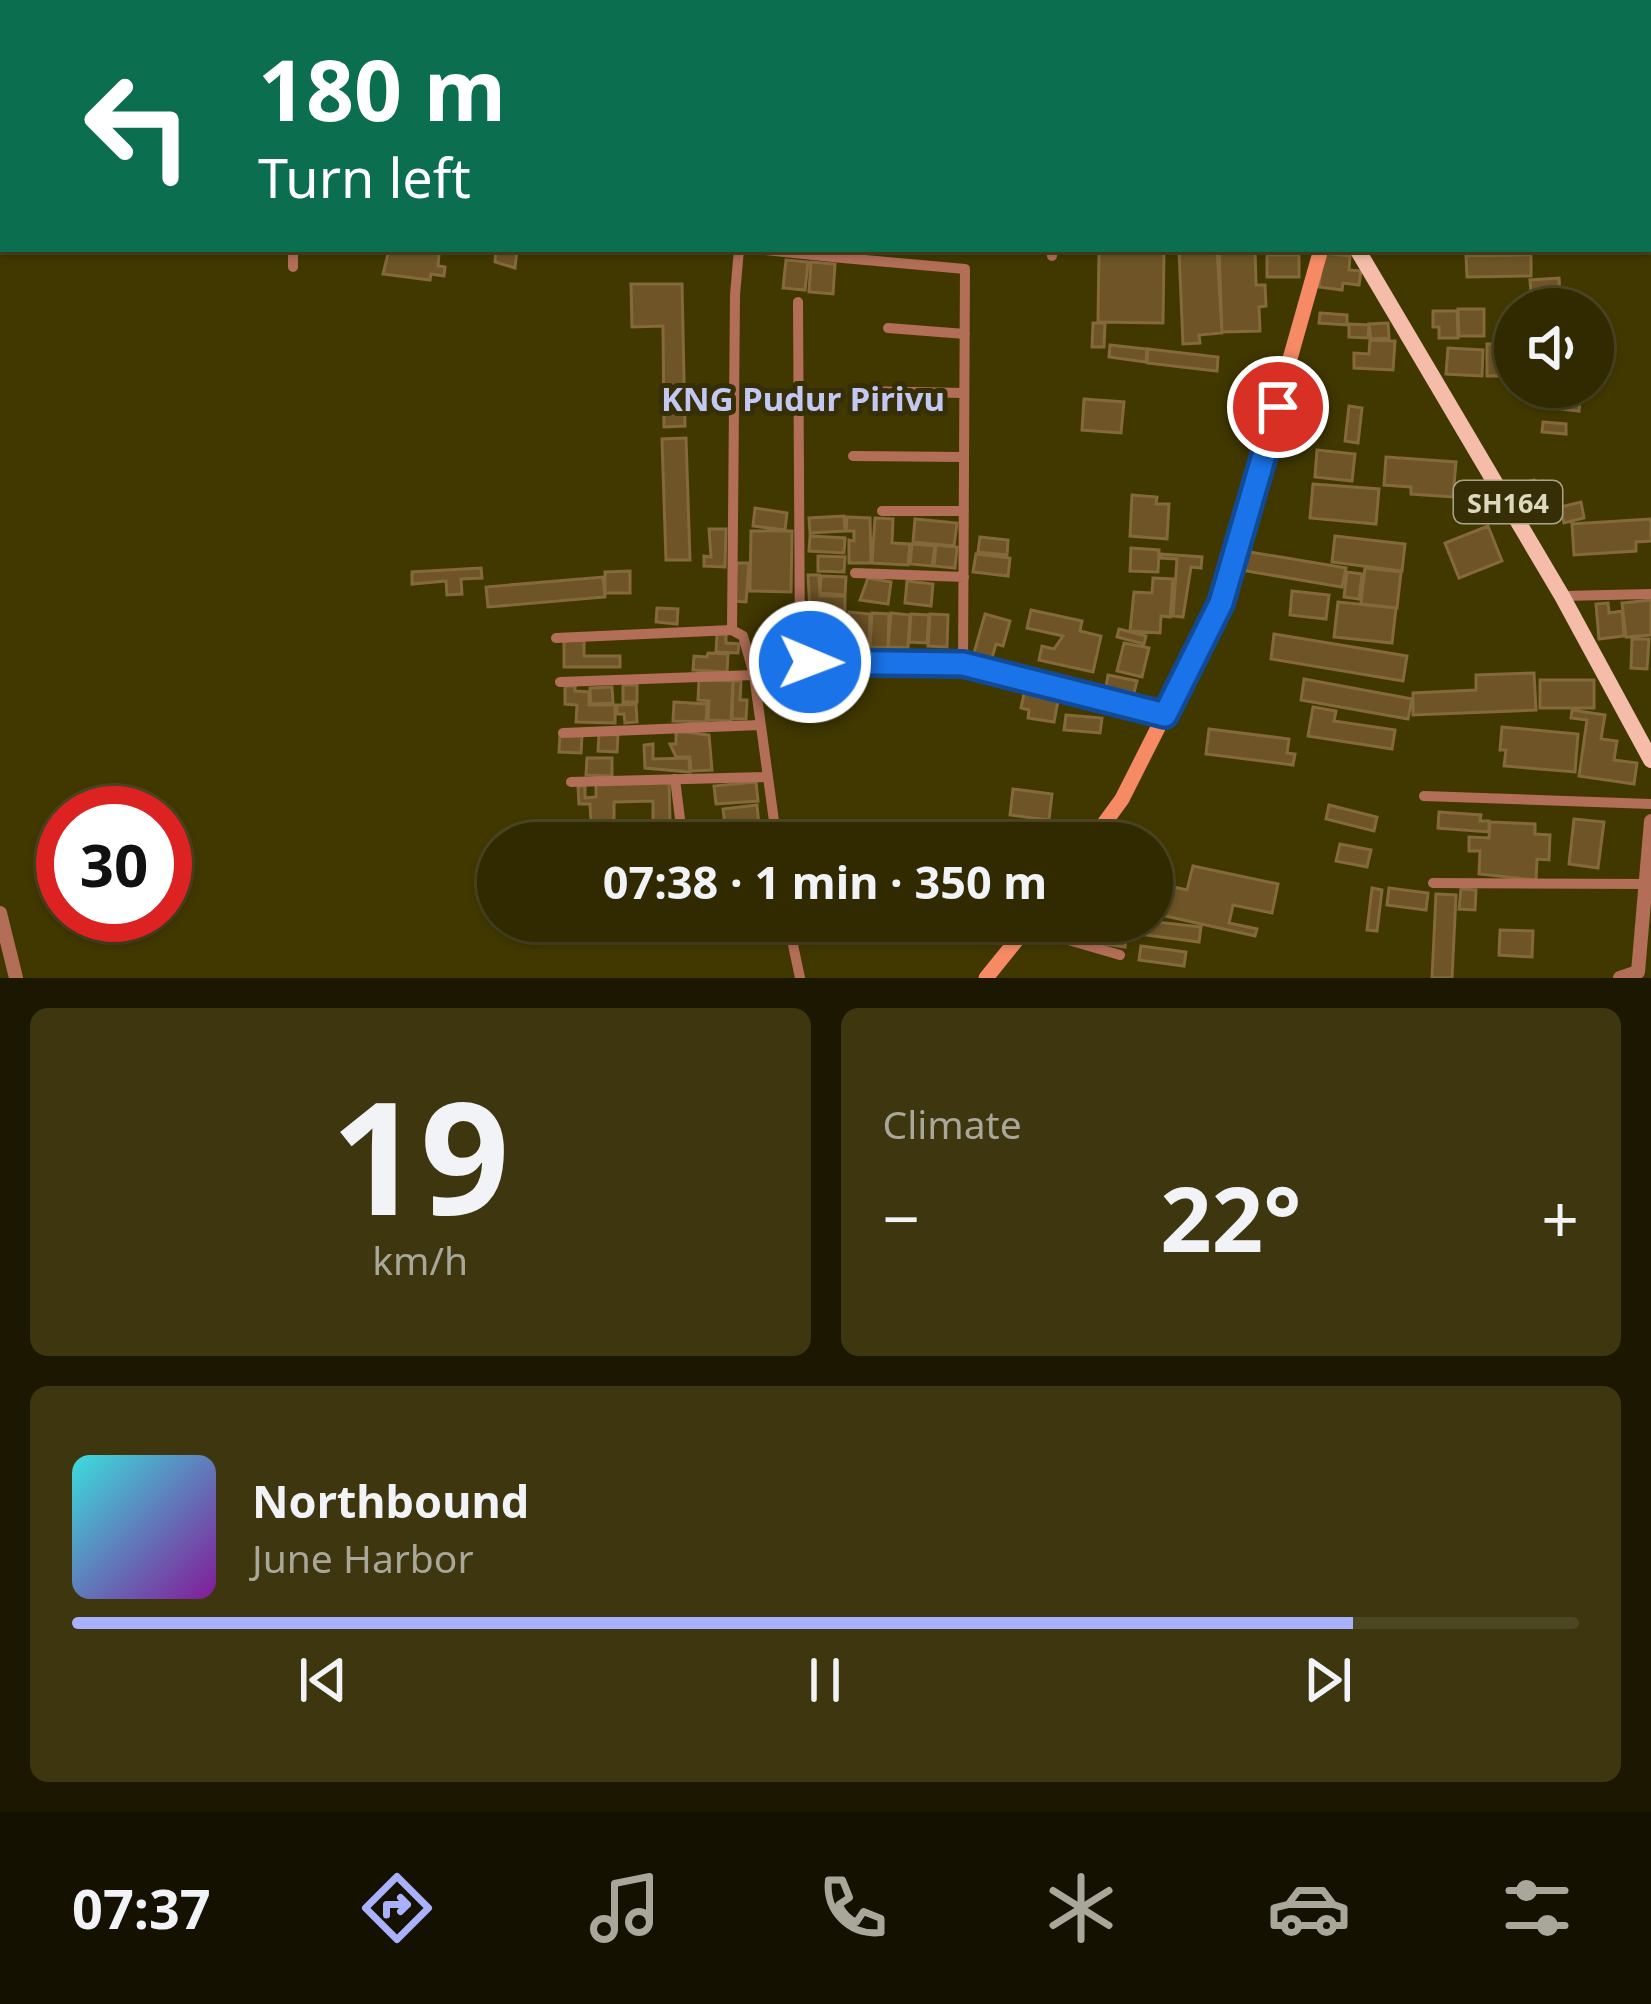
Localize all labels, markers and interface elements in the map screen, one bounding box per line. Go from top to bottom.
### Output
text: 180 m [258,31,506,146]
icon: left [60,48,216,204]
text: Turn left [258,140,471,214]
map controls [1494,288,1614,408]
button: sound [1494,288,1614,408]
pin [1227,356,1329,458]
icon: arrive [1245,374,1311,440]
district label: KNG Pudur Pirivu [661,376,945,421]
road number: SH164 [1454,481,1562,523]
position arrow [747,599,873,725]
speed limit sign: 30 [36,786,192,942]
text: 07:38 · 1 min · 350 m [603,851,1047,912]
text: 19 [331,1048,509,1261]
text: Climate [883,1097,1022,1150]
text: 22° [1160,1156,1301,1278]
text: − [883,1172,920,1262]
text: + [1541,1172,1579,1262]
text: km/h [372,1233,468,1286]
text: Northbound [252,1470,529,1531]
text: June Harbor [252,1531,474,1584]
icon: previous [290,1647,356,1713]
icon: pause [792,1647,858,1713]
icon: next [1295,1647,1361,1713]
icon: directions [355,1866,439,1950]
icon: music [583,1866,667,1950]
icon: phone [811,1866,895,1950]
icon: climate [1039,1866,1123,1950]
icon: car [1267,1866,1351,1950]
icon: filters [1495,1866,1579,1950]
text: 07:37 [72,1871,211,1945]

